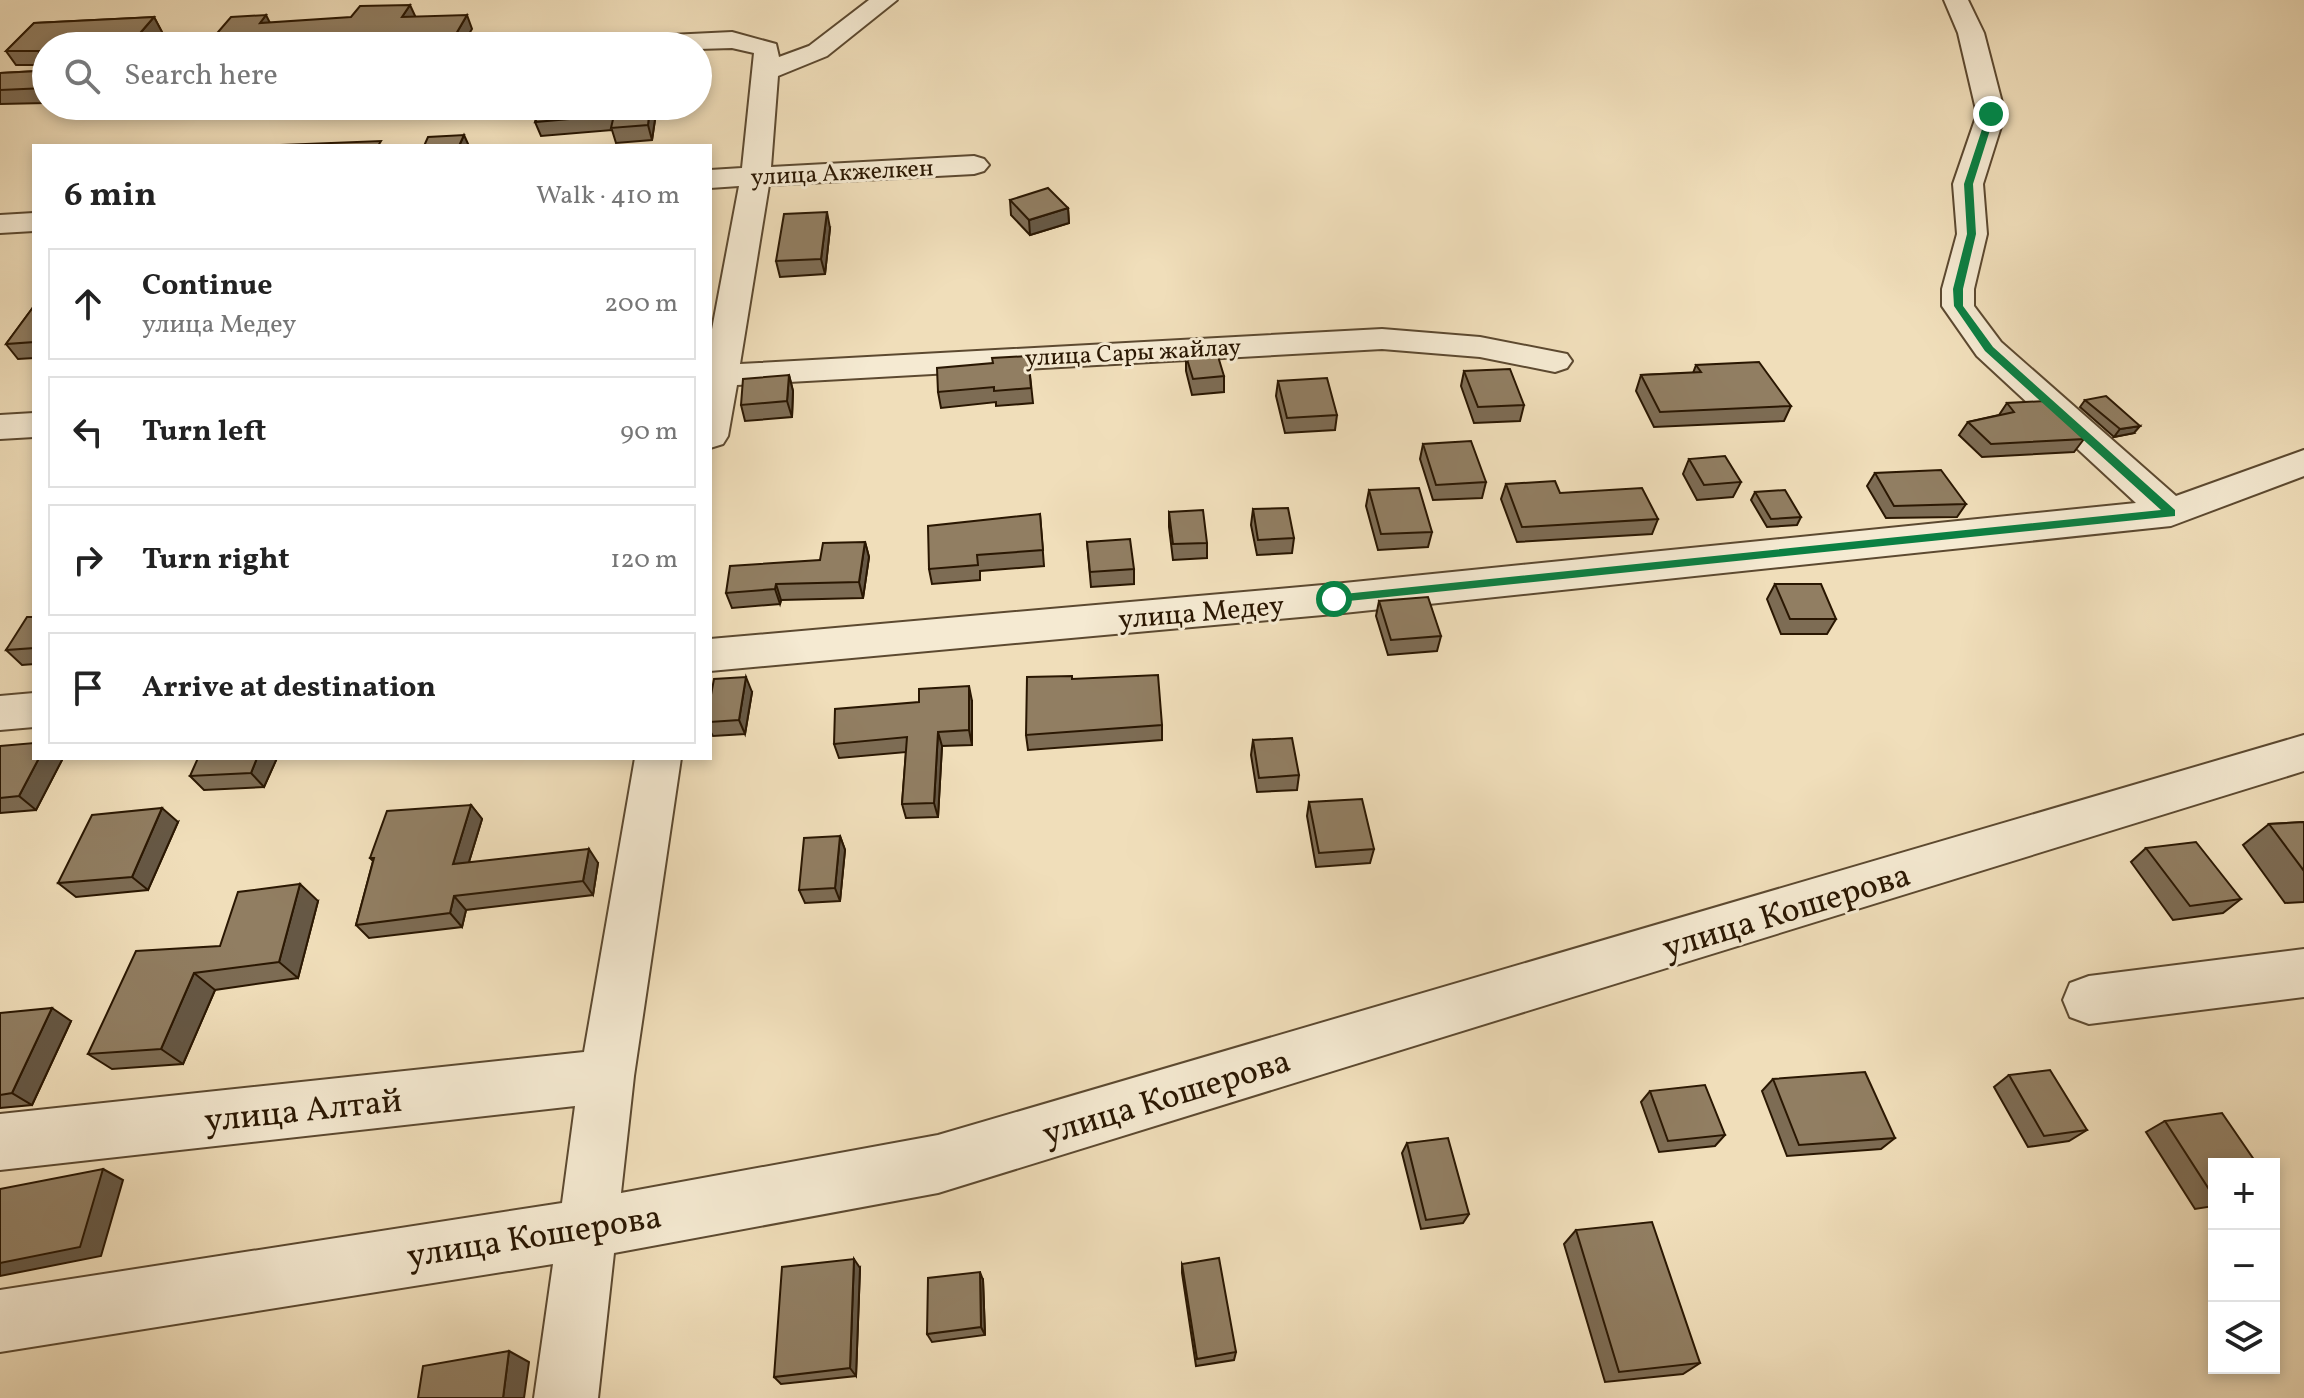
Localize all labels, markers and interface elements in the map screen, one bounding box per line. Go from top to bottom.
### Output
search box [32,32,712,120]
icon: search [60,54,104,98]
text: Search here [124,55,278,97]
route end [1973,96,2009,132]
street label: улица Акжелкен [750,152,934,196]
text: 6 min [64,173,157,220]
text: Walk · 410 m [536,178,680,214]
text: Continue [142,265,273,307]
icon: ahead [66,282,110,326]
text: 200 m [604,286,678,322]
text: улица Медеу [142,307,296,343]
street label: улица Сары жайлау [1024,331,1242,377]
icon: left [66,410,110,454]
text: Turn left [142,411,266,453]
text: 90 m [620,414,678,450]
icon: right [66,538,110,582]
text: Turn right [142,539,290,581]
text: 120 m [610,542,678,578]
route start [1316,581,1352,617]
street label: улица Медеу [1117,587,1286,640]
icon: arrive [66,666,110,710]
text: Arrive at destination [142,667,436,709]
street label: улица Кошерова [1657,853,1917,973]
street label: улица Кошерова [1037,1039,1297,1159]
street label: улица Алтай [202,1079,405,1146]
map controls [2208,1158,2280,1374]
button: + [2208,1158,2280,1230]
street label: улица Кошерова [404,1195,665,1282]
button: − [2208,1230,2280,1302]
button: layers [2208,1302,2280,1374]

